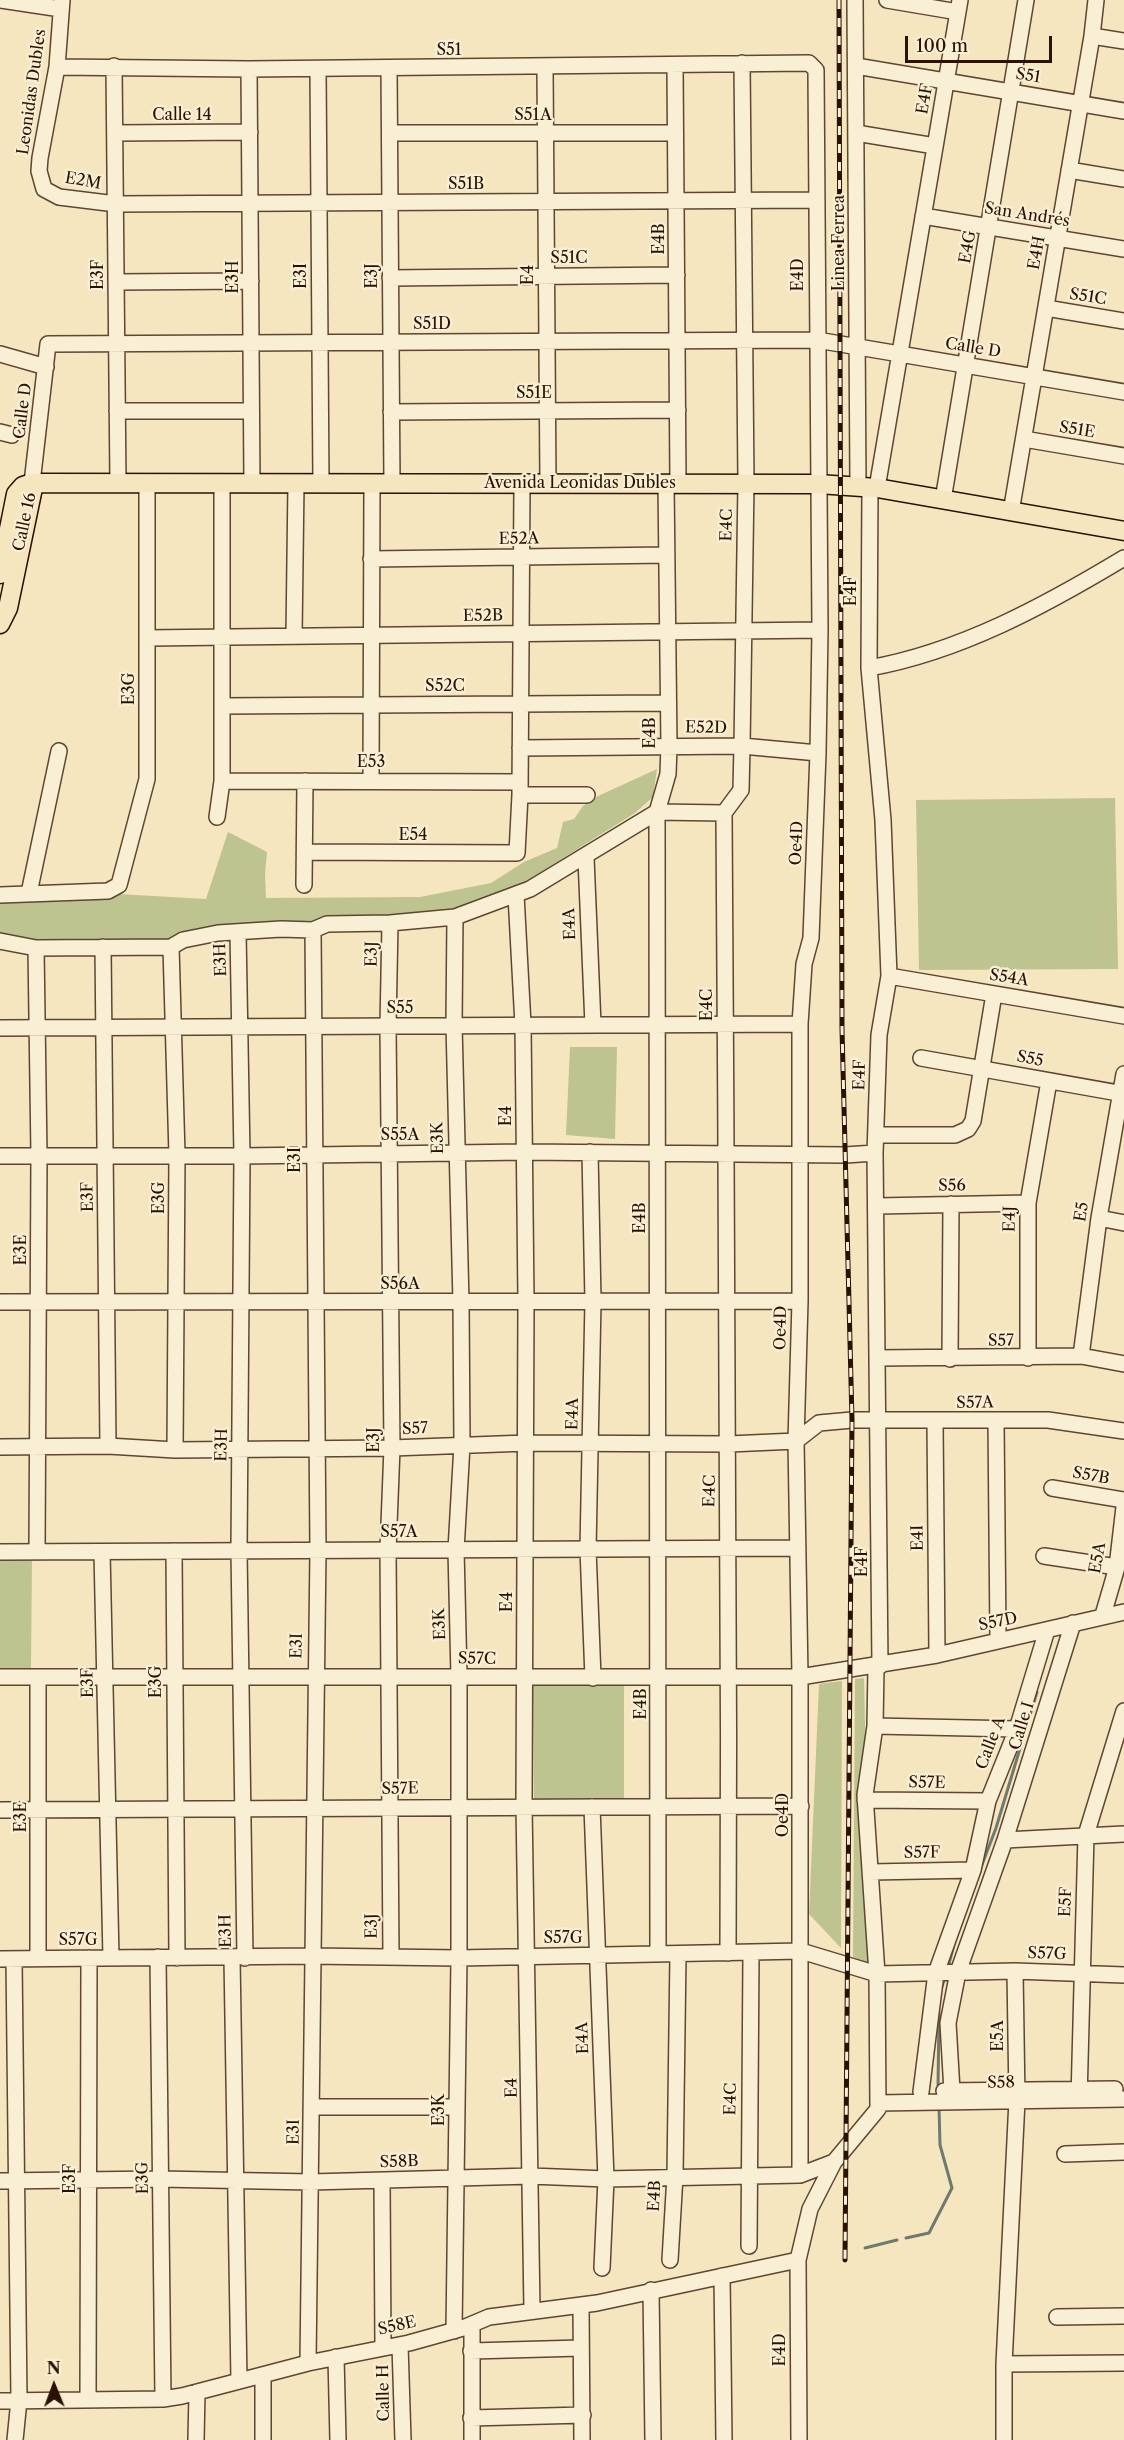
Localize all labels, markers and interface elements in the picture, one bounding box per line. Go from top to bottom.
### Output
scale bar [908,24,1055,62]
street label: Leonidas Dubles [14,28,50,156]
text: 100 m [916,35,968,57]
street label: S51 [437,40,461,60]
street label: S51 [1014,65,1042,87]
street label: E4F [913,82,937,116]
street label: Calle 14 [152,105,212,125]
street label: S51A [514,105,552,125]
street label: E2M [63,168,103,194]
street label: S51B [448,174,484,194]
street label: Linea Ferrea [829,195,849,291]
street label: San Andrés [983,199,1071,231]
street label: E4B [649,223,669,255]
street label: E4G [956,229,980,265]
street label: E4H [1025,235,1049,271]
street label: S51C [550,248,588,268]
street label: E4D [788,258,808,292]
street label: E3F [88,260,108,290]
street label: E3H [223,260,243,294]
street label: E3I [291,263,311,289]
street label: E3J [362,263,382,289]
street label: E4 [518,265,538,285]
street label: S51C [1068,285,1108,309]
street label: S51D [413,314,451,334]
street label: Calle D [944,334,1002,362]
street label: Calle D [10,382,36,440]
street label: S51E [516,383,552,403]
street label: S51E [1058,418,1096,442]
street label: Avenida Leonidas Dubles [484,473,676,493]
street label: Calle 16 [9,491,41,553]
street label: E4C [717,509,737,541]
street label: E52A [498,529,540,549]
street label: E4F [841,576,861,606]
street label: E52B [463,606,503,626]
street label: E3G [119,673,139,705]
street label: S52C [425,676,465,696]
street label: E4B [640,717,660,749]
street label: E52D [685,718,727,738]
street label: E53 [357,752,385,772]
street label: Oe4D [787,820,807,866]
street label: E54 [399,825,427,845]
street label: E4A [560,908,580,940]
street label: E3J [362,941,382,967]
street label: E3H [211,943,231,977]
street label: S54A [988,965,1030,991]
street label: E4C [697,989,717,1021]
street label: S55 [387,998,413,1018]
street label: S55 [1015,1047,1045,1071]
street label: E4F [850,1060,870,1090]
street label: E4 [496,1106,516,1126]
street label: E3K [428,1122,448,1154]
street label: S55A [381,1125,419,1145]
street label: E3I [285,1147,305,1173]
street label: S56 [938,1176,966,1196]
street label: E3F [78,1182,98,1212]
street label: E3G [149,1182,169,1214]
street label: E5 [1071,1201,1093,1223]
street label: E4B [630,1202,650,1234]
street label: E4J [1000,1206,1020,1232]
street label: E3E [11,1235,31,1265]
street label: S56A [380,1274,420,1294]
street label: Oe4D [771,1306,791,1350]
street label: S57 [988,1331,1014,1351]
street label: S57A [956,1393,994,1413]
street label: E4A [563,1398,583,1430]
street label: S57 [401,1419,429,1439]
street label: E3J [364,1427,384,1453]
street label: E3H [212,1428,232,1462]
street label: S57B [1071,1463,1111,1489]
street label: E4C [700,1475,720,1507]
street label: S57A [380,1522,418,1542]
street label: E4I [908,1525,928,1551]
street label: E5A [1086,1541,1110,1575]
street label: E4F [852,1547,872,1577]
street label: E4 [497,1592,517,1612]
street label: E3K [430,1608,450,1640]
street label: S57D [977,1609,1019,1635]
street label: E3I [287,1633,307,1659]
street label: S57C [458,1649,496,1669]
street label: E3G [146,1666,166,1698]
street label: E3F [78,1668,98,1698]
street label: E4B [631,1688,651,1720]
street label: Calle I [1006,1700,1038,1752]
street label: Calle A [972,1714,1010,1772]
street label: S57E [908,1773,946,1793]
street label: S57E [381,1779,419,1799]
street label: Oe4D [773,1793,793,1837]
street label: E3E [11,1802,31,1832]
street label: S57F [904,1843,940,1863]
street label: E5F [1056,1887,1076,1917]
street label: E3J [362,1913,382,1939]
street label: E3H [216,1914,236,1948]
street label: S57G [543,1928,583,1948]
street label: S57G [58,1930,98,1950]
street label: S57G [1027,1944,1067,1964]
street label: E5A [988,2020,1008,2052]
street label: E4A [573,2022,593,2054]
street label: S58 [987,2073,1015,2093]
street label: E4 [502,2078,522,2098]
street label: E4C [721,2083,741,2115]
street label: E3K [429,2094,449,2126]
street label: E3I [284,2119,304,2145]
street label: S58B [379,2152,419,2172]
street label: E3G [133,2161,153,2195]
street label: E3F [60,2164,80,2194]
street label: E4B [645,2180,665,2212]
street label: S58E [376,2312,418,2340]
street label: E4D [770,2333,790,2367]
north arrow [24,2356,84,2416]
text: N [47,2358,61,2378]
street label: Calle H [374,2364,394,2422]

